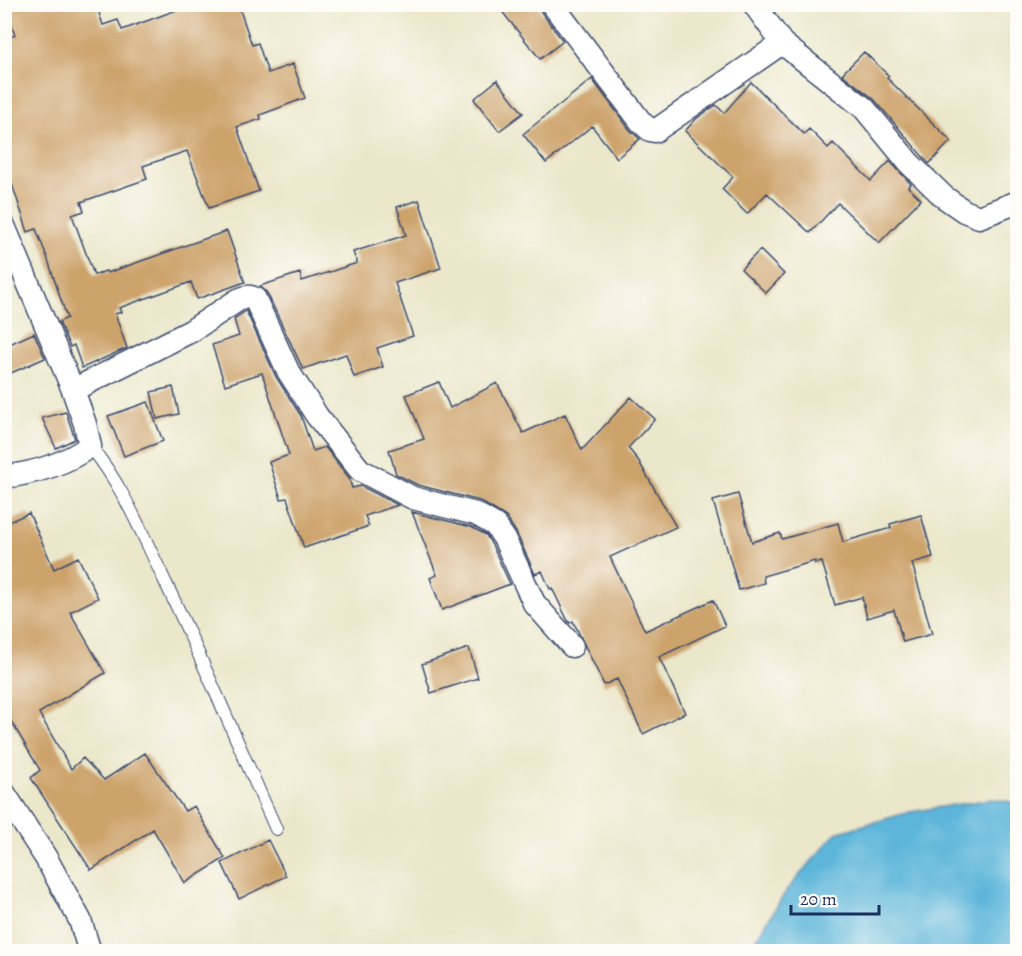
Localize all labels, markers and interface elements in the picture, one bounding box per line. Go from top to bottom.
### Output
scale bar [791,878,880,916]
text: 20 m [800,887,837,911]

